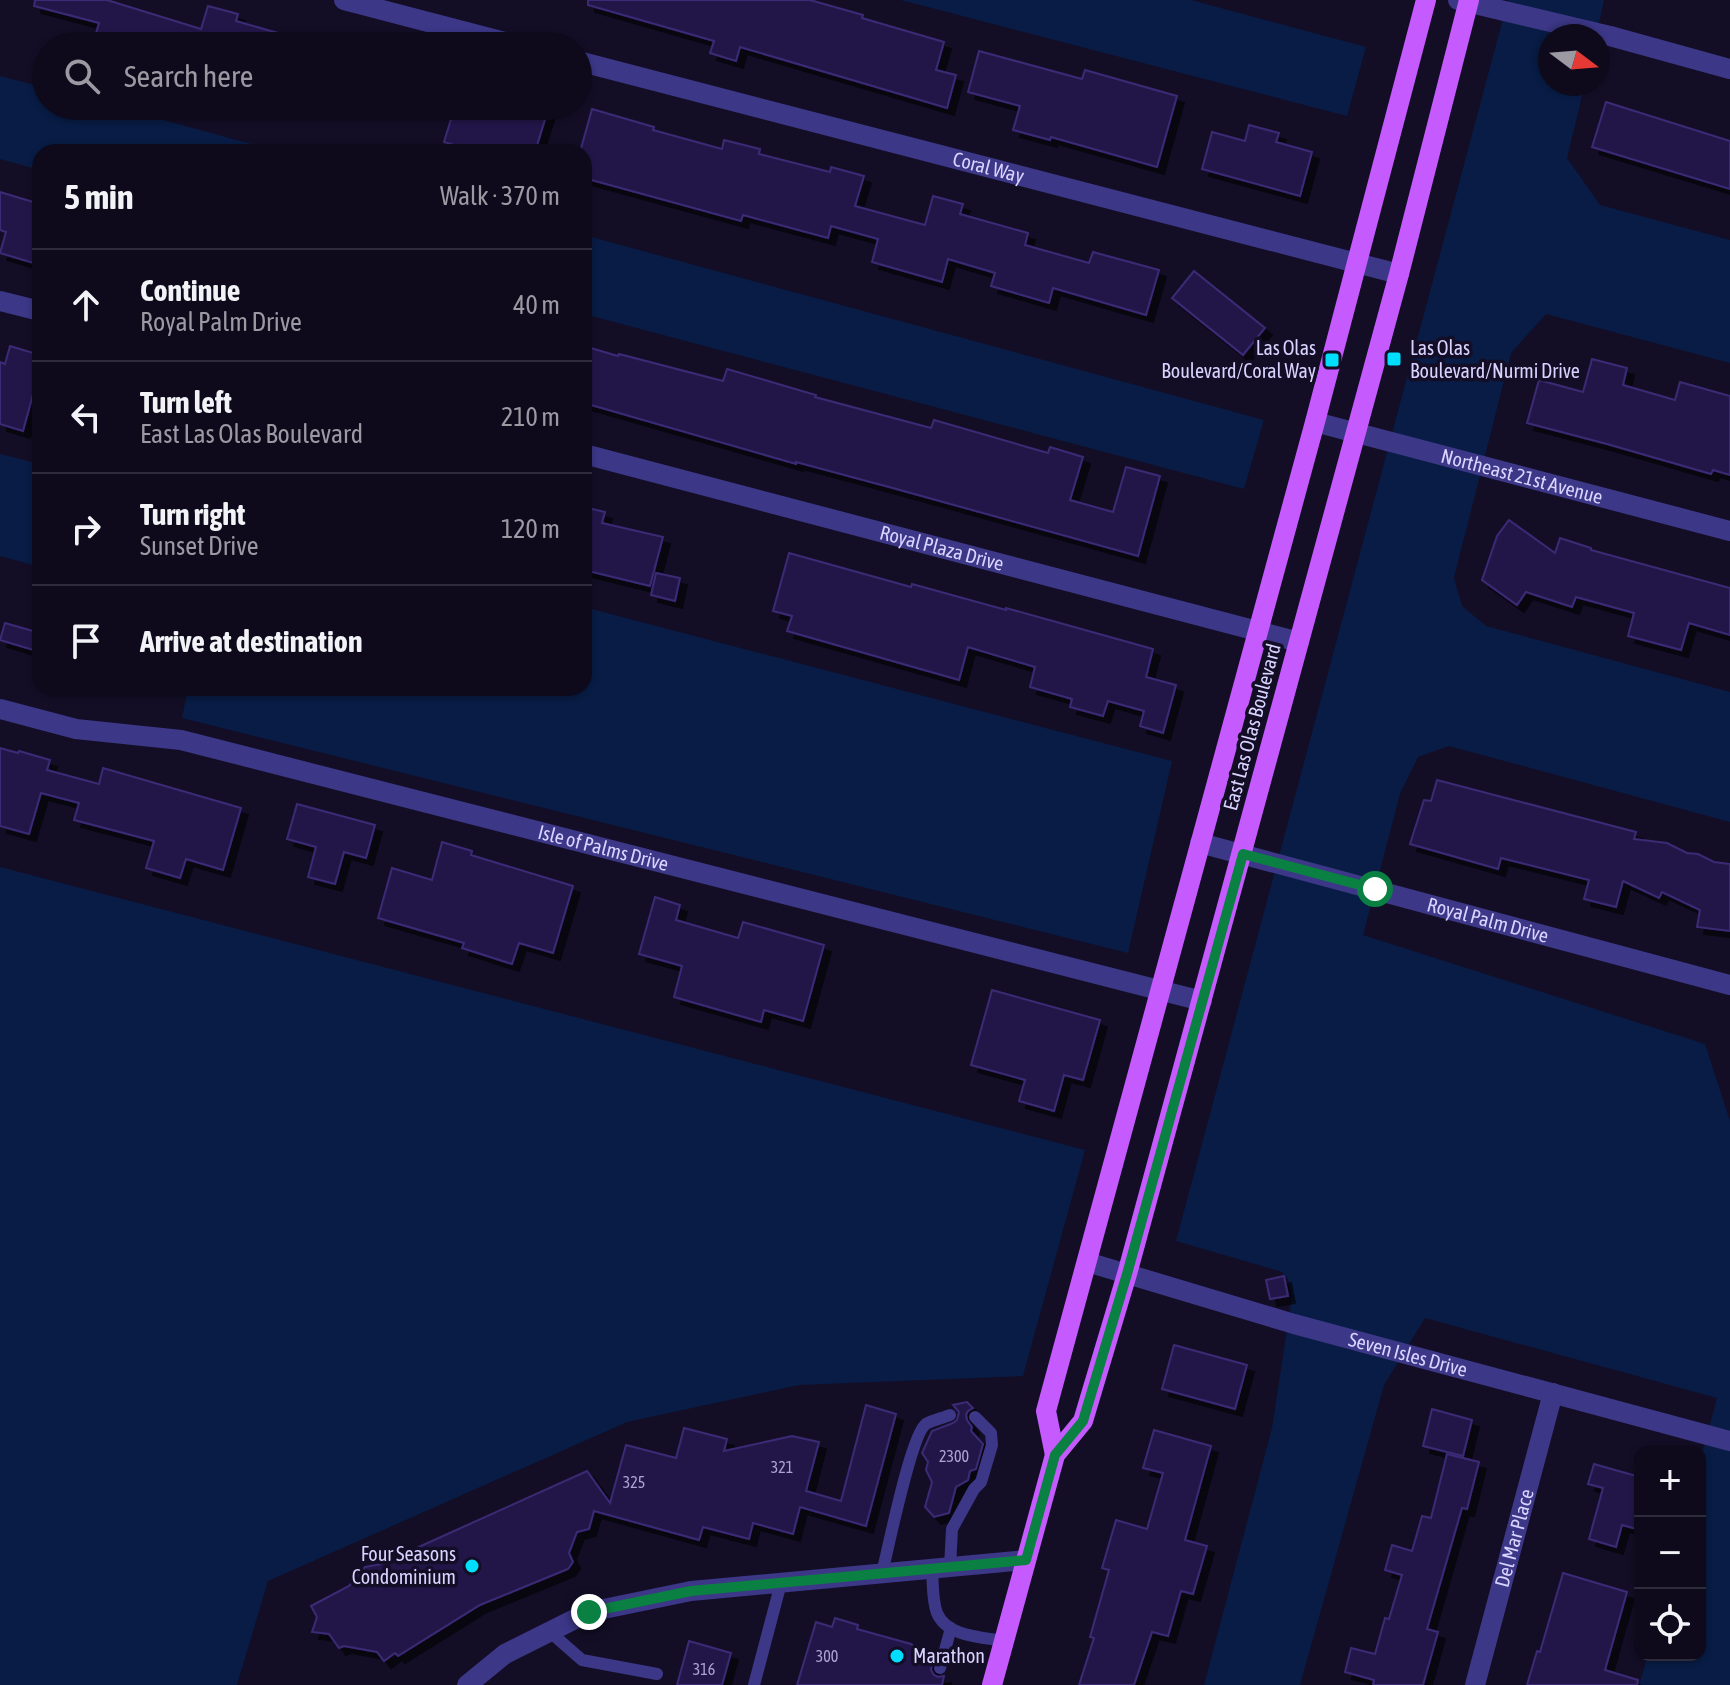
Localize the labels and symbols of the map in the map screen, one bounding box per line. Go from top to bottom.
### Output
north arrow [1538,24,1610,96]
street label: Coral Way [950,147,1027,187]
place label: Las Olas Boulevard/Coral Way [1161,336,1316,382]
place label: Las Olas Boulevard/Nurmi Drive [1410,336,1580,382]
marker: Las Olas Boulevard/Nurmi Drive [1385,350,1403,368]
marker: Las Olas Boulevard/Coral Way [1323,351,1341,369]
street label: Northeast 21st Avenue [1439,444,1605,508]
street label: Royal Plaza Drive [878,520,1006,575]
street label: East Las Olas Boulevard [1218,641,1285,813]
street label: Isle of Palms Drive [536,820,671,875]
route start [1357,871,1393,907]
street label: Royal Palm Drive [1425,892,1551,947]
street label: Seven Isles Drive [1346,1327,1470,1381]
house number: 2300 [939,1447,969,1465]
house number: 321 [771,1458,793,1476]
house number: 325 [623,1473,645,1491]
street label: Del Mar Place [1490,1486,1538,1590]
place label: Four Seasons Condominium [352,1542,456,1588]
marker: Four Seasons Condominium [463,1557,481,1575]
route end [571,1594,607,1630]
place label: Marathon [913,1644,985,1667]
house number: 300 [816,1647,838,1665]
marker: Marathon [888,1647,906,1665]
house number: 316 [693,1660,715,1678]

